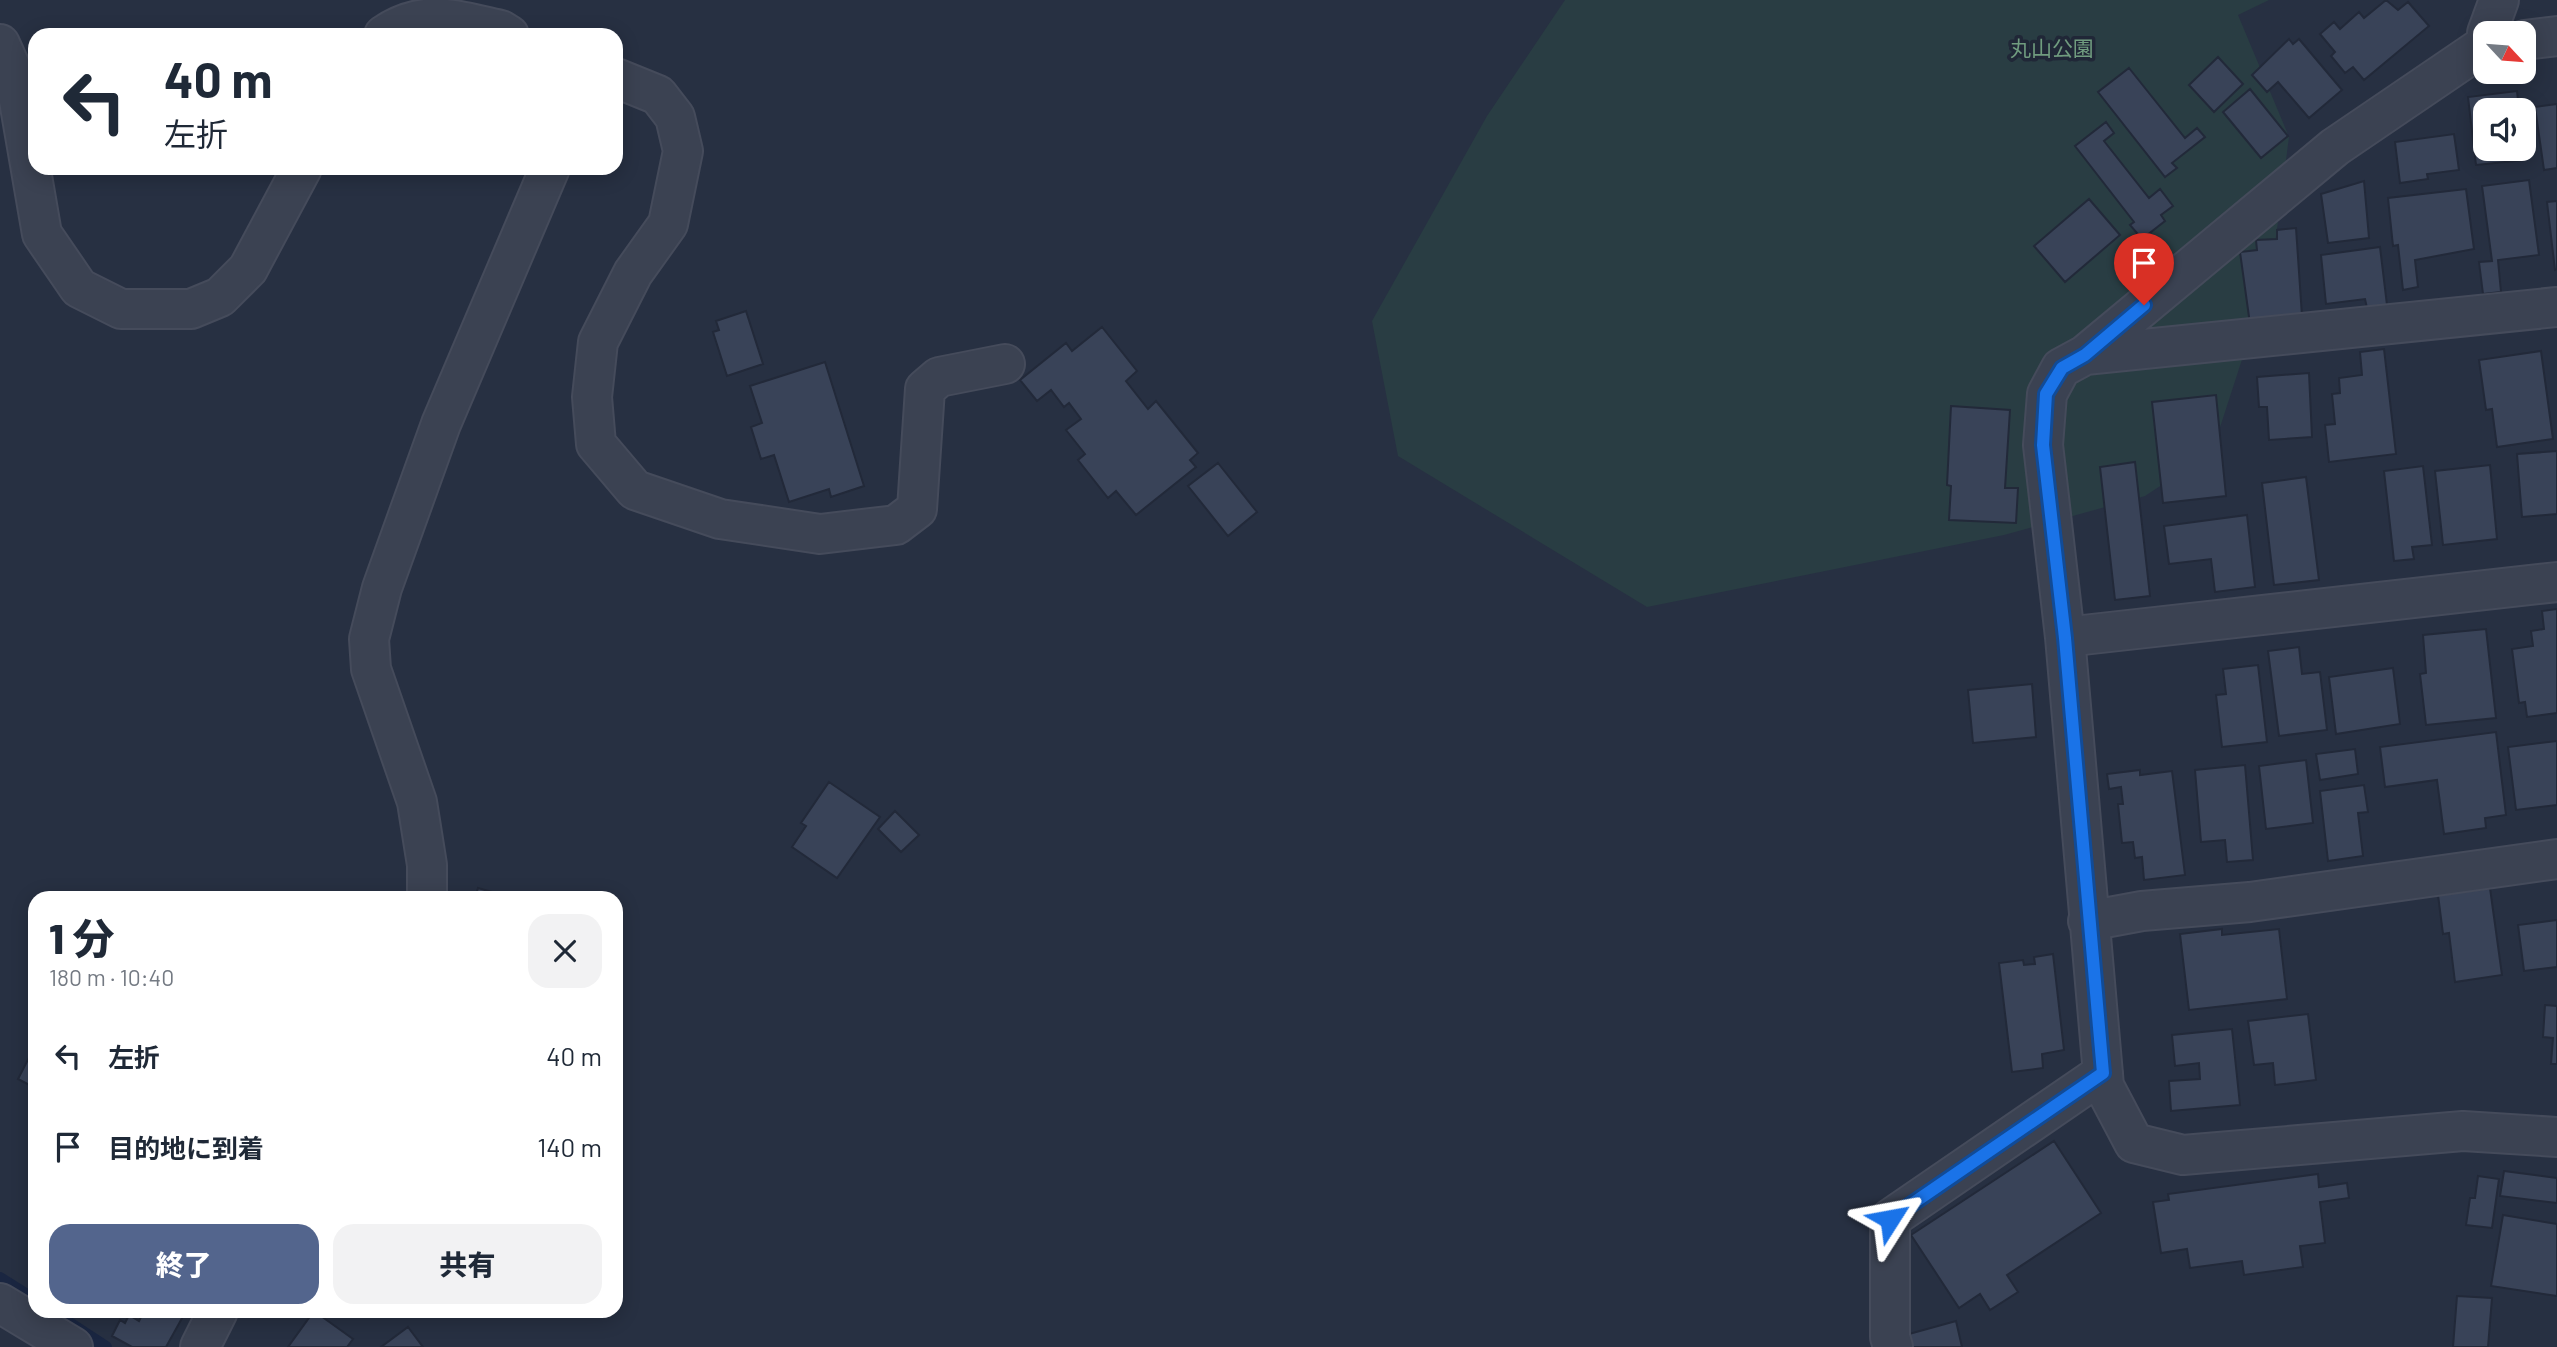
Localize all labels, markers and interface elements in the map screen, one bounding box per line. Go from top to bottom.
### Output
north arrow [2473,21,2536,84]
map controls [2473,21,2536,161]
park label: 丸山公園 [2010,35,2094,60]
text: 40 m [164,49,272,108]
icon: left [49,56,140,147]
button: sound [2473,98,2536,161]
text: 左折 [164,114,228,152]
pin [2114,233,2174,305]
icon: arrive [2125,244,2163,282]
text: 1 分 [49,912,114,962]
button: close [528,914,602,988]
text: 180 m · 10:40 [49,963,174,991]
icon: left [49,1037,87,1075]
text: 40 m [546,1040,602,1071]
text: 左折 [108,1041,160,1072]
icon: arrive [49,1128,87,1166]
text: 140 m [537,1131,602,1162]
text: 目的地に到着 [108,1132,264,1163]
position arrow [1853,1182,1927,1256]
button: 終了 [49,1224,319,1304]
button: 共有 [333,1224,602,1304]

